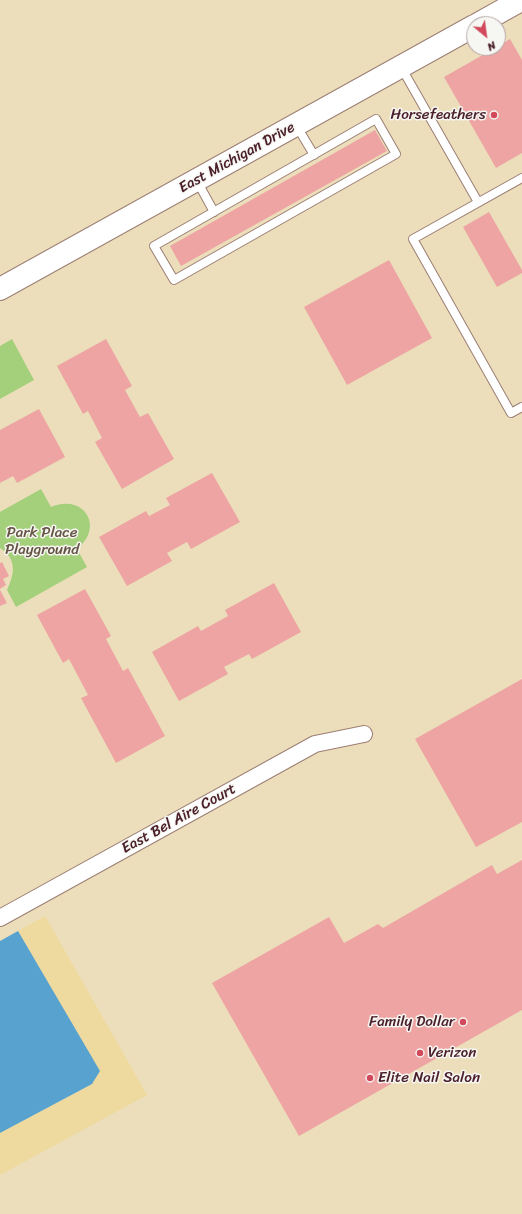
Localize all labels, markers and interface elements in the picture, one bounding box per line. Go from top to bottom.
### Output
north arrow [466,16,506,56]
text: N [484,36,500,56]
place label: Horsefeathers [391,106,486,124]
marker: Horsefeathers [489,110,499,120]
street label: East Michigan Drive [176,119,298,197]
park label: Park Place Playground [5,524,79,559]
street label: East Bel Aire Court [119,780,239,858]
place label: Family Dollar [369,1013,455,1031]
marker: Family Dollar [458,1017,468,1027]
place label: Verizon [428,1044,476,1062]
marker: Verizon [415,1048,425,1058]
place label: Elite Nail Salon [378,1069,480,1087]
marker: Elite Nail Salon [365,1073,375,1083]

